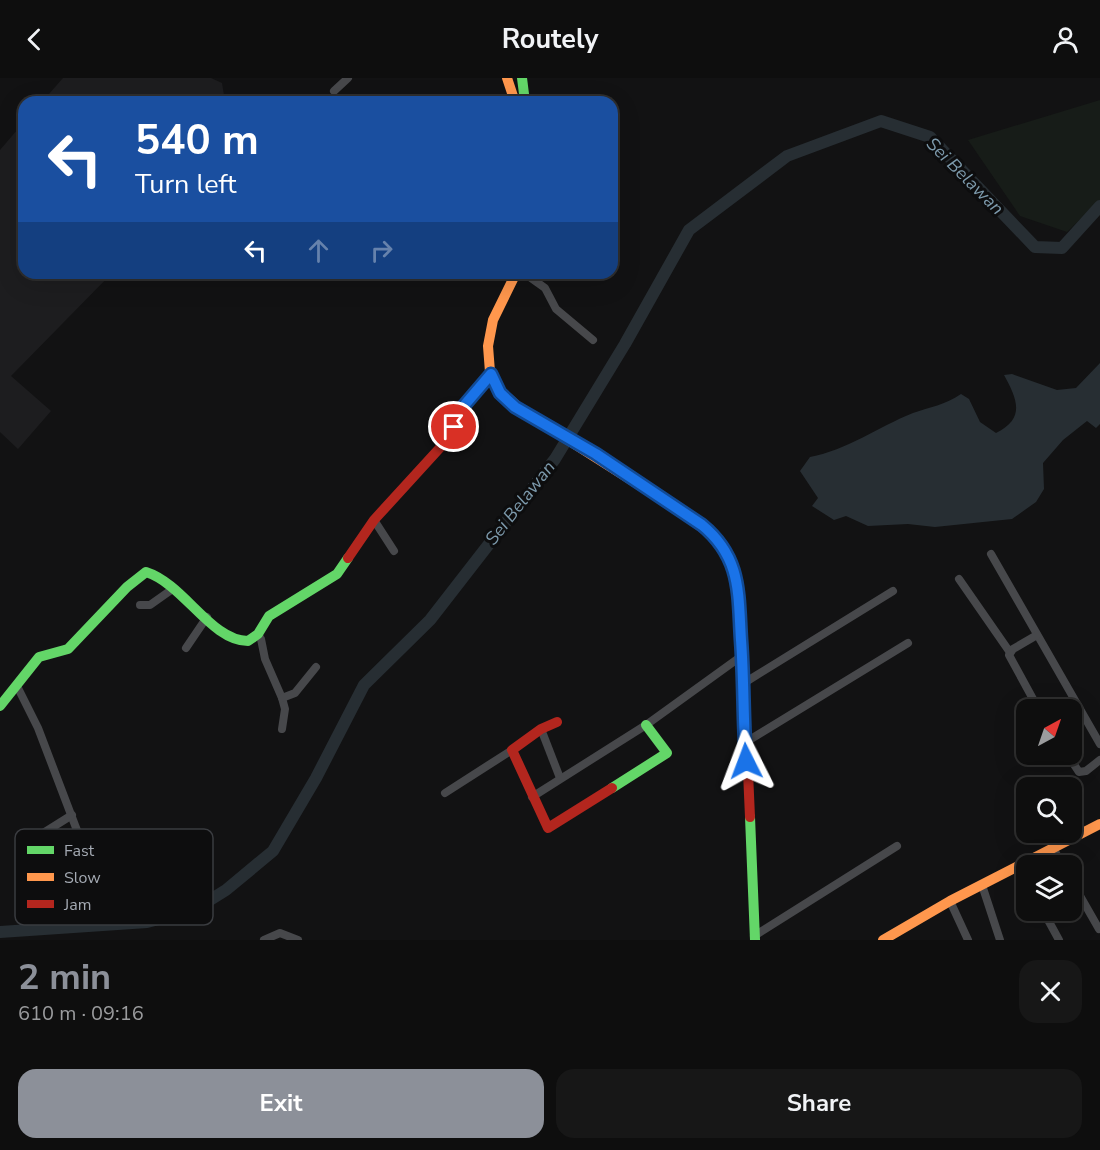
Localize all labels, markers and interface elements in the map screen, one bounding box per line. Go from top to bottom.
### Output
text: Routely [502,21,598,58]
icon: back [18,23,51,56]
icon: person [1049,23,1082,56]
text: 540 m [135,112,259,169]
icon: left [36,120,114,198]
water label: Sei Belawan [921,132,1009,220]
text: Turn left [135,166,236,203]
icon: left [239,234,272,267]
icon: ahead [302,234,335,267]
icon: right [365,234,398,267]
pin [428,401,479,452]
icon: arrive [437,410,470,443]
water label: Sei Belawan [480,456,560,550]
north arrow [1016,699,1082,765]
map controls [1016,699,1082,921]
position arrow [714,729,778,793]
button: search [1016,777,1082,843]
legend [15,829,213,925]
text: Fast [64,840,95,862]
button: layers [1016,855,1082,921]
text: Slow [64,867,101,889]
text: Jam [63,894,91,916]
text: 2 min [18,953,111,1002]
button: close [1019,960,1082,1023]
text: 610 m · 09:16 [18,1000,144,1027]
button: Exit [18,1069,544,1138]
button: Share [556,1069,1082,1138]

